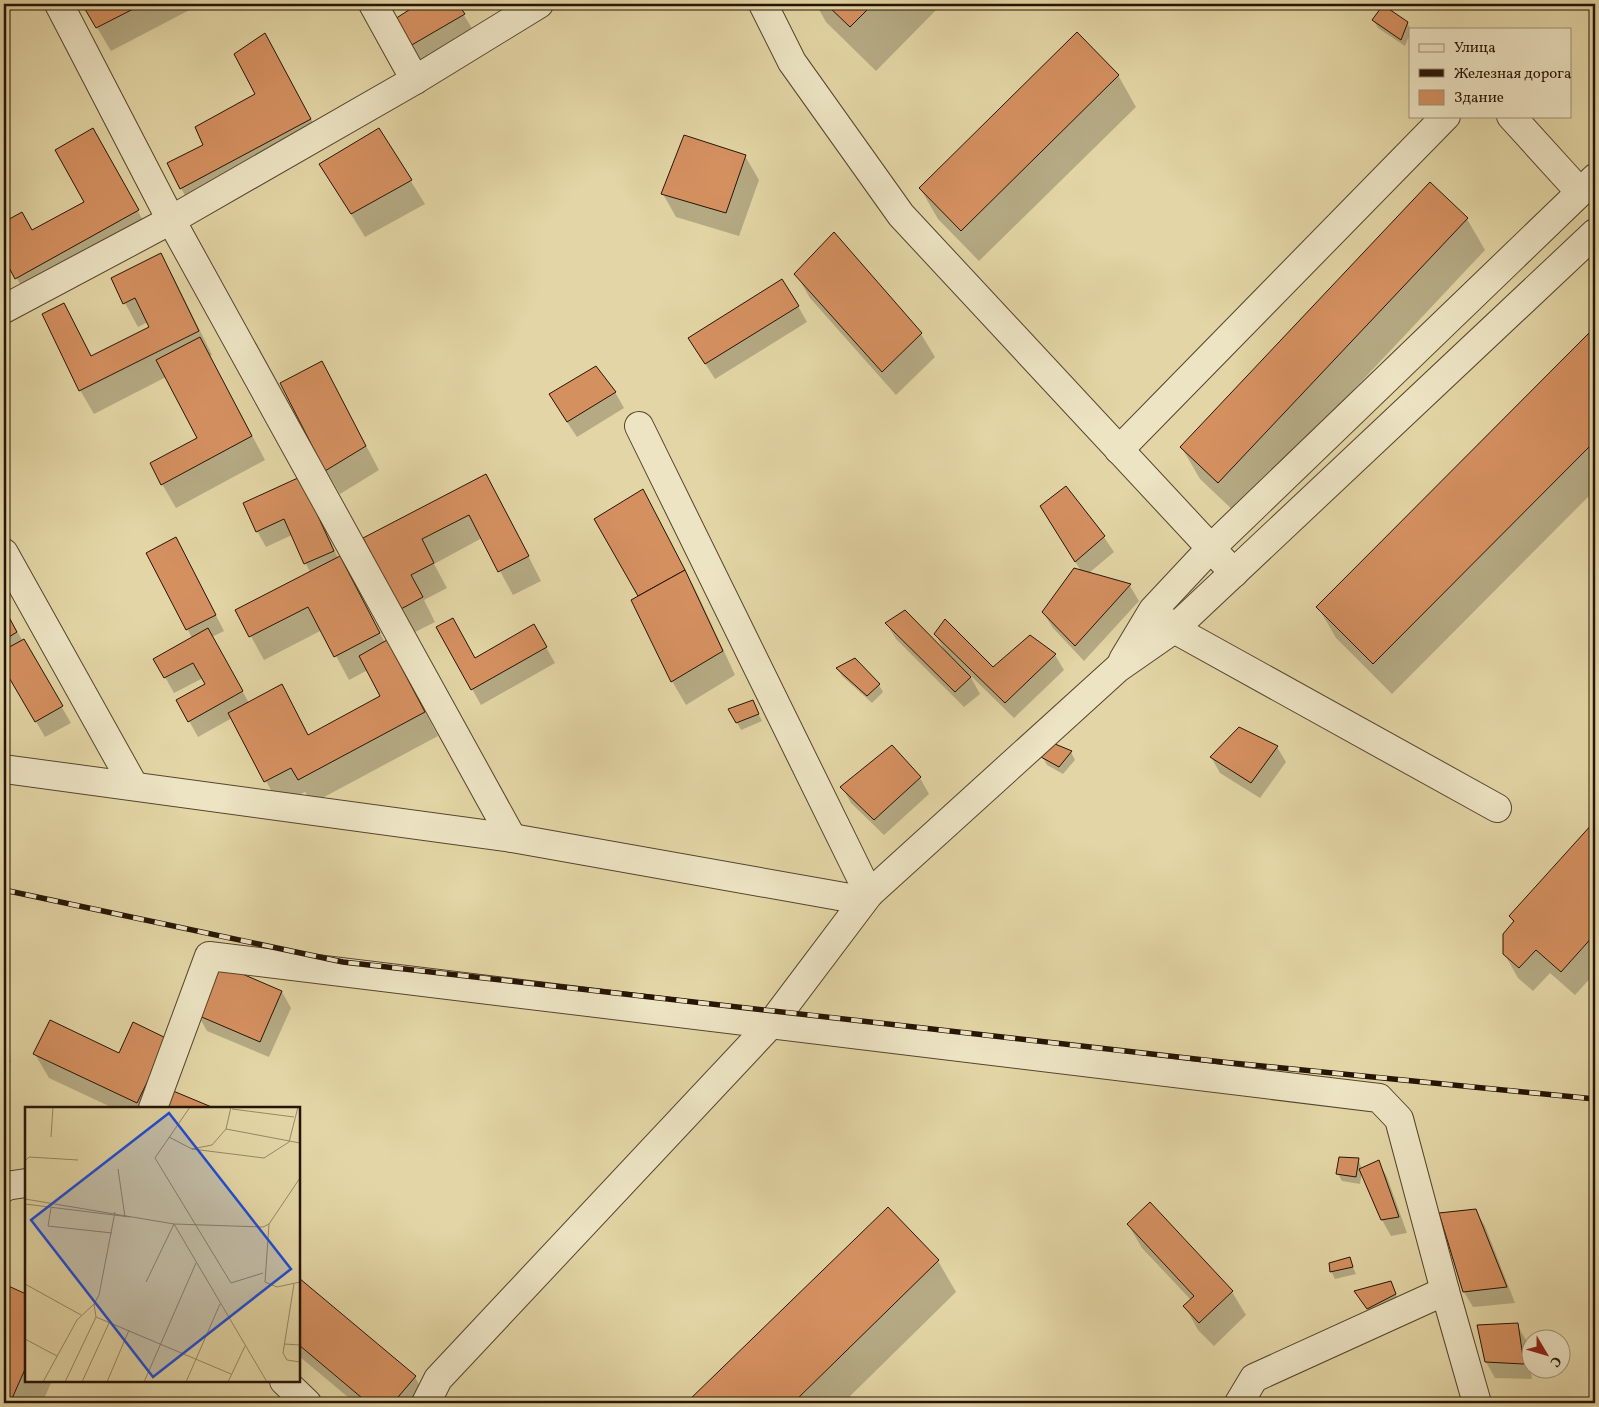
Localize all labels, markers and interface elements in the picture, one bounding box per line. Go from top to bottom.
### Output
legend [1409,28,1572,118]
text: Улица [1454,38,1496,59]
text: Железная дорога [1454,64,1571,85]
text: Здание [1454,88,1504,109]
inset map [25,1107,300,1382]
north arrow [1522,1330,1572,1380]
text: С [1545,1352,1565,1370]

